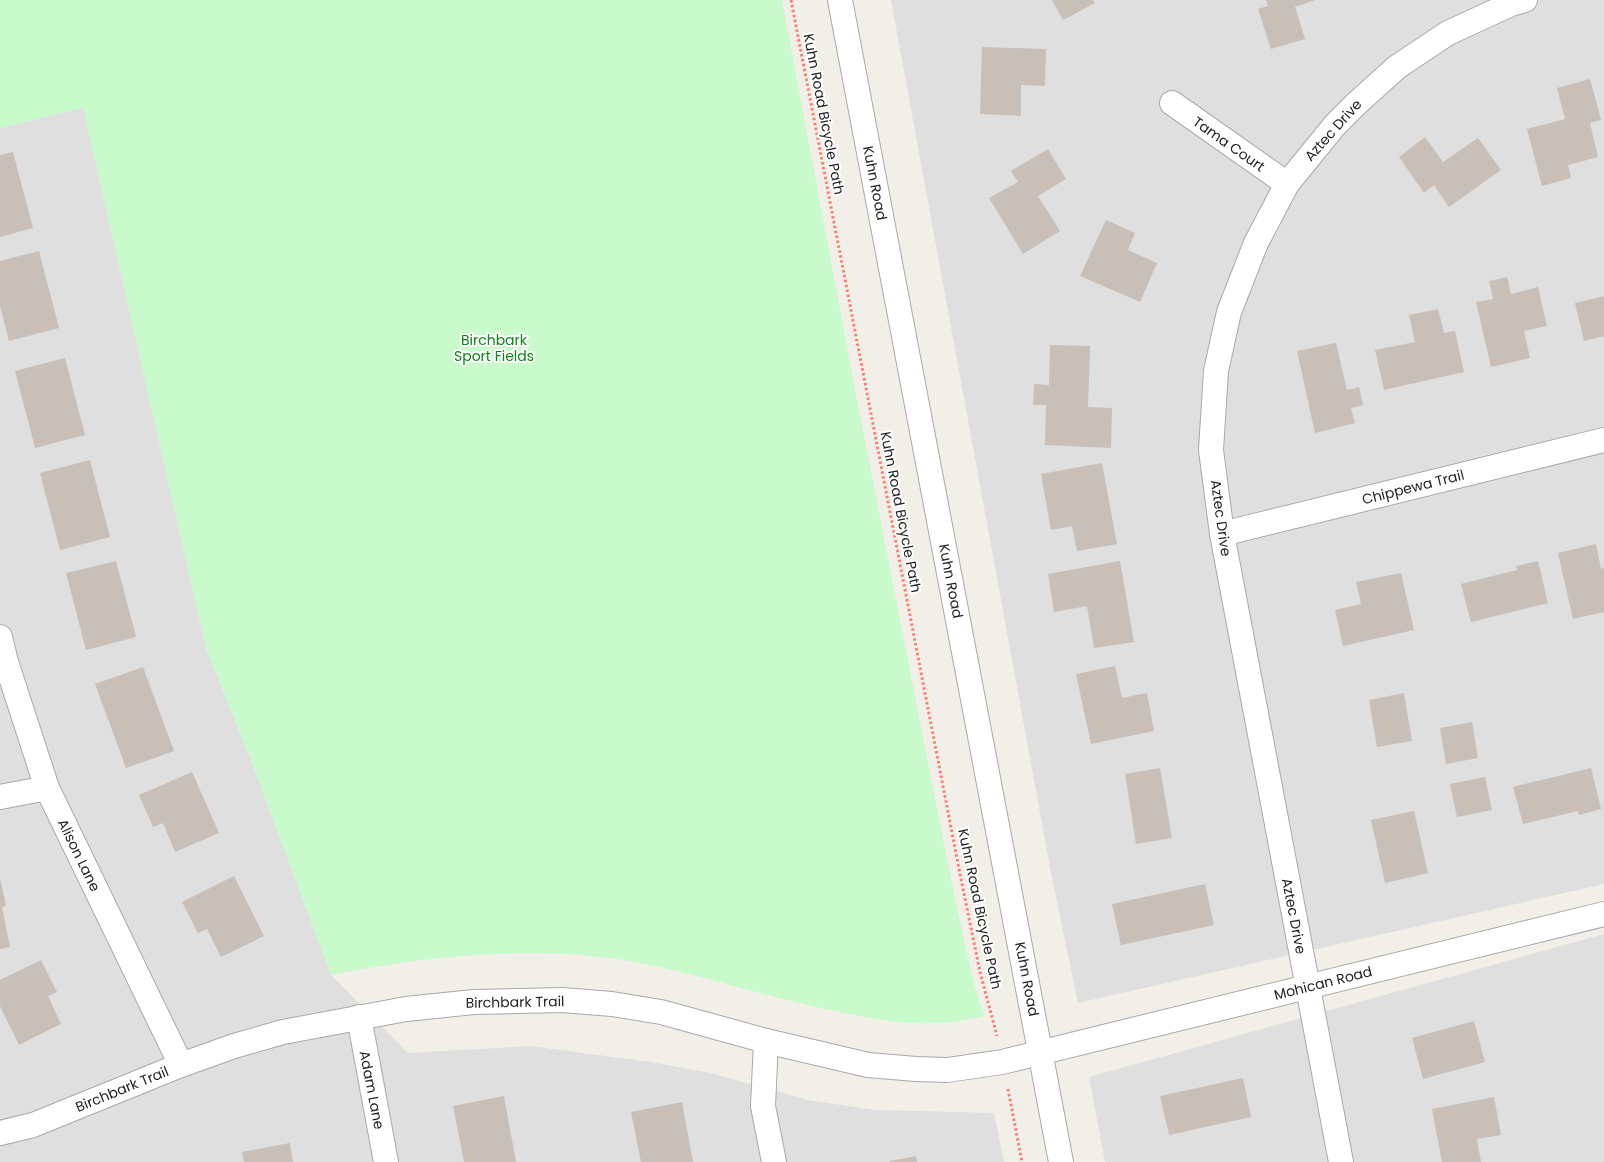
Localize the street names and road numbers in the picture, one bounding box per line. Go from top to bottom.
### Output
street label: Kuhn Road Bicycle Path [799,32,849,196]
street label: Aztec Drive [1300,94,1366,165]
street label: Tama Court [1189,112,1269,176]
street label: Kuhn Road [858,144,892,222]
street label: Kuhn Road Bicycle Path [876,430,926,594]
street label: Chippewa Trail [1360,465,1466,509]
street label: Aztec Drive [1206,479,1236,558]
street label: Kuhn Road [934,542,968,620]
street label: Alison Lane [53,815,105,895]
street label: Kuhn Road Bicycle Path [953,827,1007,991]
street label: Aztec Drive [1277,876,1311,956]
street label: Kuhn Road [1010,940,1044,1018]
street label: Mohican Road [1272,961,1374,1005]
street label: Birchbark Trail [465,991,565,1013]
street label: Adam Lane [355,1049,389,1131]
street label: Birchbark Trail [72,1061,172,1117]

